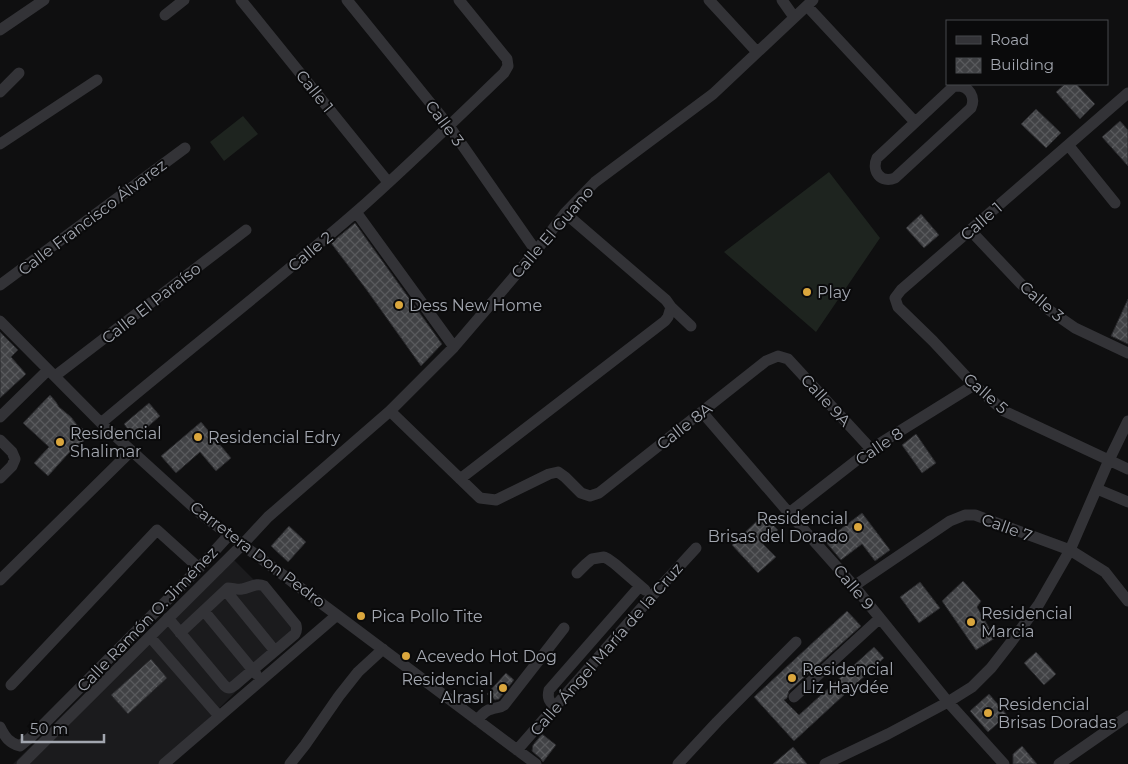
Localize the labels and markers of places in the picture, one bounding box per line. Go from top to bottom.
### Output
place label: Play [817,283,851,302]
marker: Play [801,286,813,298]
place label: Dess New Home [409,296,542,315]
marker: Dess New Home [393,299,405,311]
place label: Residencial Shalimar [70,424,162,461]
place label: Residencial Edry [208,428,341,447]
marker: Residencial Edry [192,431,204,443]
marker: Residencial Shalimar [54,436,66,448]
place label: Residencial Brisas del Dorado [708,509,848,546]
marker: Residencial Brisas del Dorado [852,521,864,533]
place label: Residencial Marcia [981,604,1073,641]
place label: Pica Pollo Tite [371,607,483,626]
marker: Pica Pollo Tite [355,610,367,622]
marker: Residencial Marcia [965,616,977,628]
place label: Acevedo Hot Dog [416,647,557,666]
marker: Acevedo Hot Dog [400,650,412,662]
place label: Residencial Liz Haydée [802,660,894,697]
place label: Residencial Alrasi I [401,670,493,707]
marker: Residencial Liz Haydée [786,672,798,684]
marker: Residencial Alrasi I [497,682,509,694]
place label: Residencial Brisas Doradas [998,695,1117,732]
marker: Residencial Brisas Doradas [982,707,994,719]

